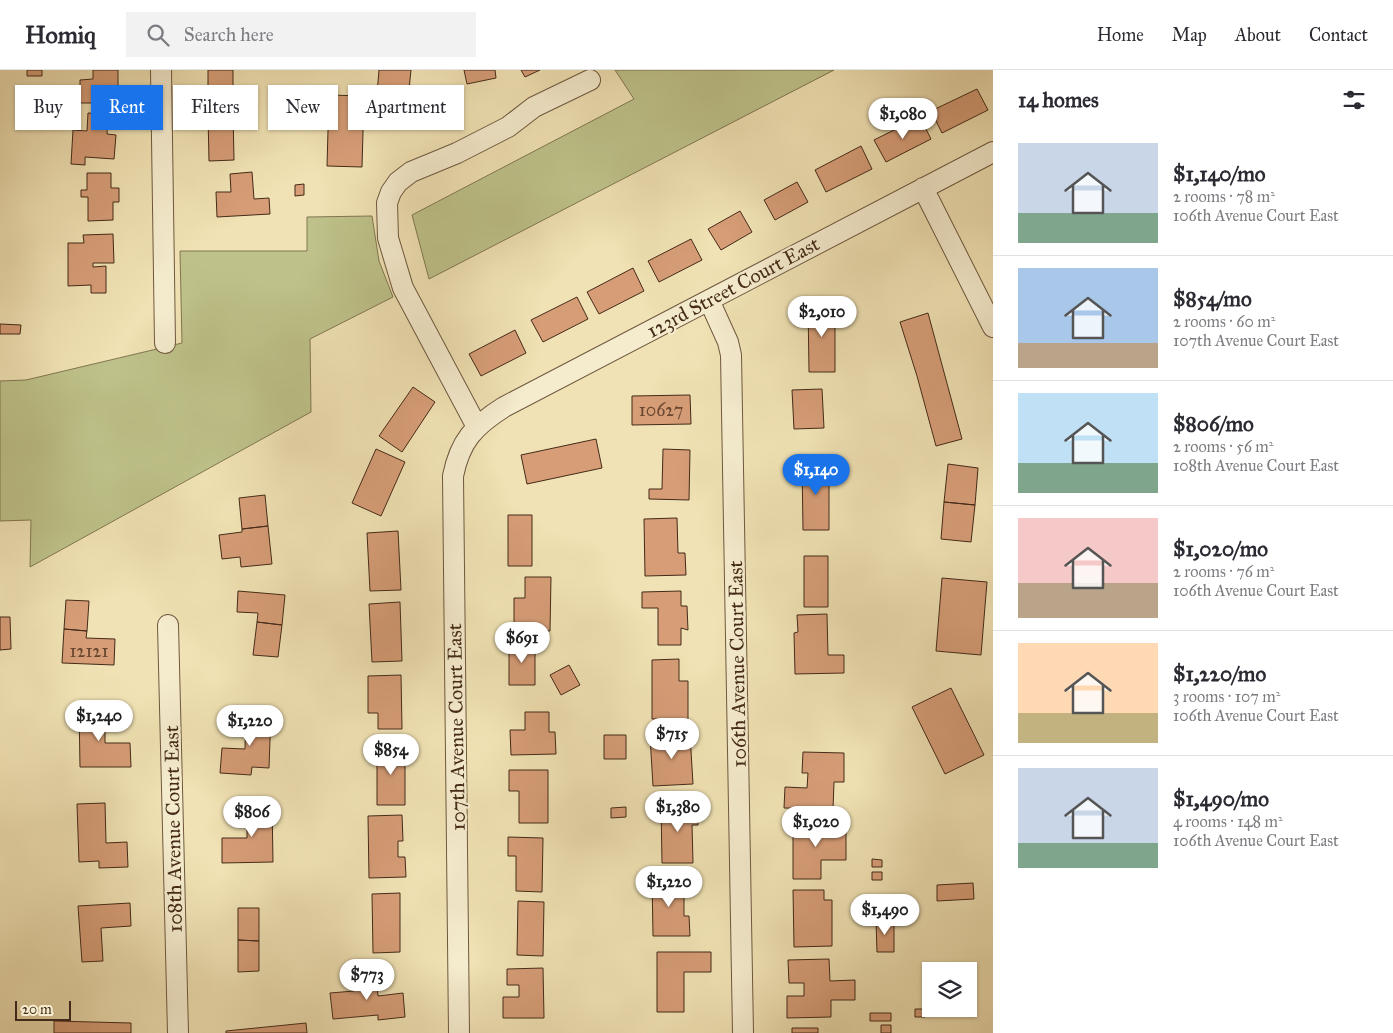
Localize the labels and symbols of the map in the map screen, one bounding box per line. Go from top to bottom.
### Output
pin: $1,080 [862,98,944,140]
street label: 123rd Street Court East [643,231,823,343]
pin: $2,010 [781,296,863,338]
house number: 10627 [639,399,683,421]
pin: $1,140 [775,454,857,496]
street label: 106th Avenue Court East [723,560,751,768]
pin: $691 [492,622,552,664]
street label: 107th Avenue Court East [442,623,470,831]
house number: 12121 [69,640,109,662]
pin: $1,240 [58,700,140,742]
pin: $1,220 [209,704,291,747]
pin: $715 [642,718,702,760]
street label: 108th Avenue Court East [159,725,187,933]
pin: $854 [361,734,421,776]
pin: $1,380 [637,790,719,833]
pin: $806 [222,796,282,838]
pin: $1,020 [775,806,857,848]
pin: $1,220 [628,866,710,908]
pin: $1,490 [844,894,926,936]
pin: $773 [337,958,397,1001]
scale bar [15,998,71,1021]

